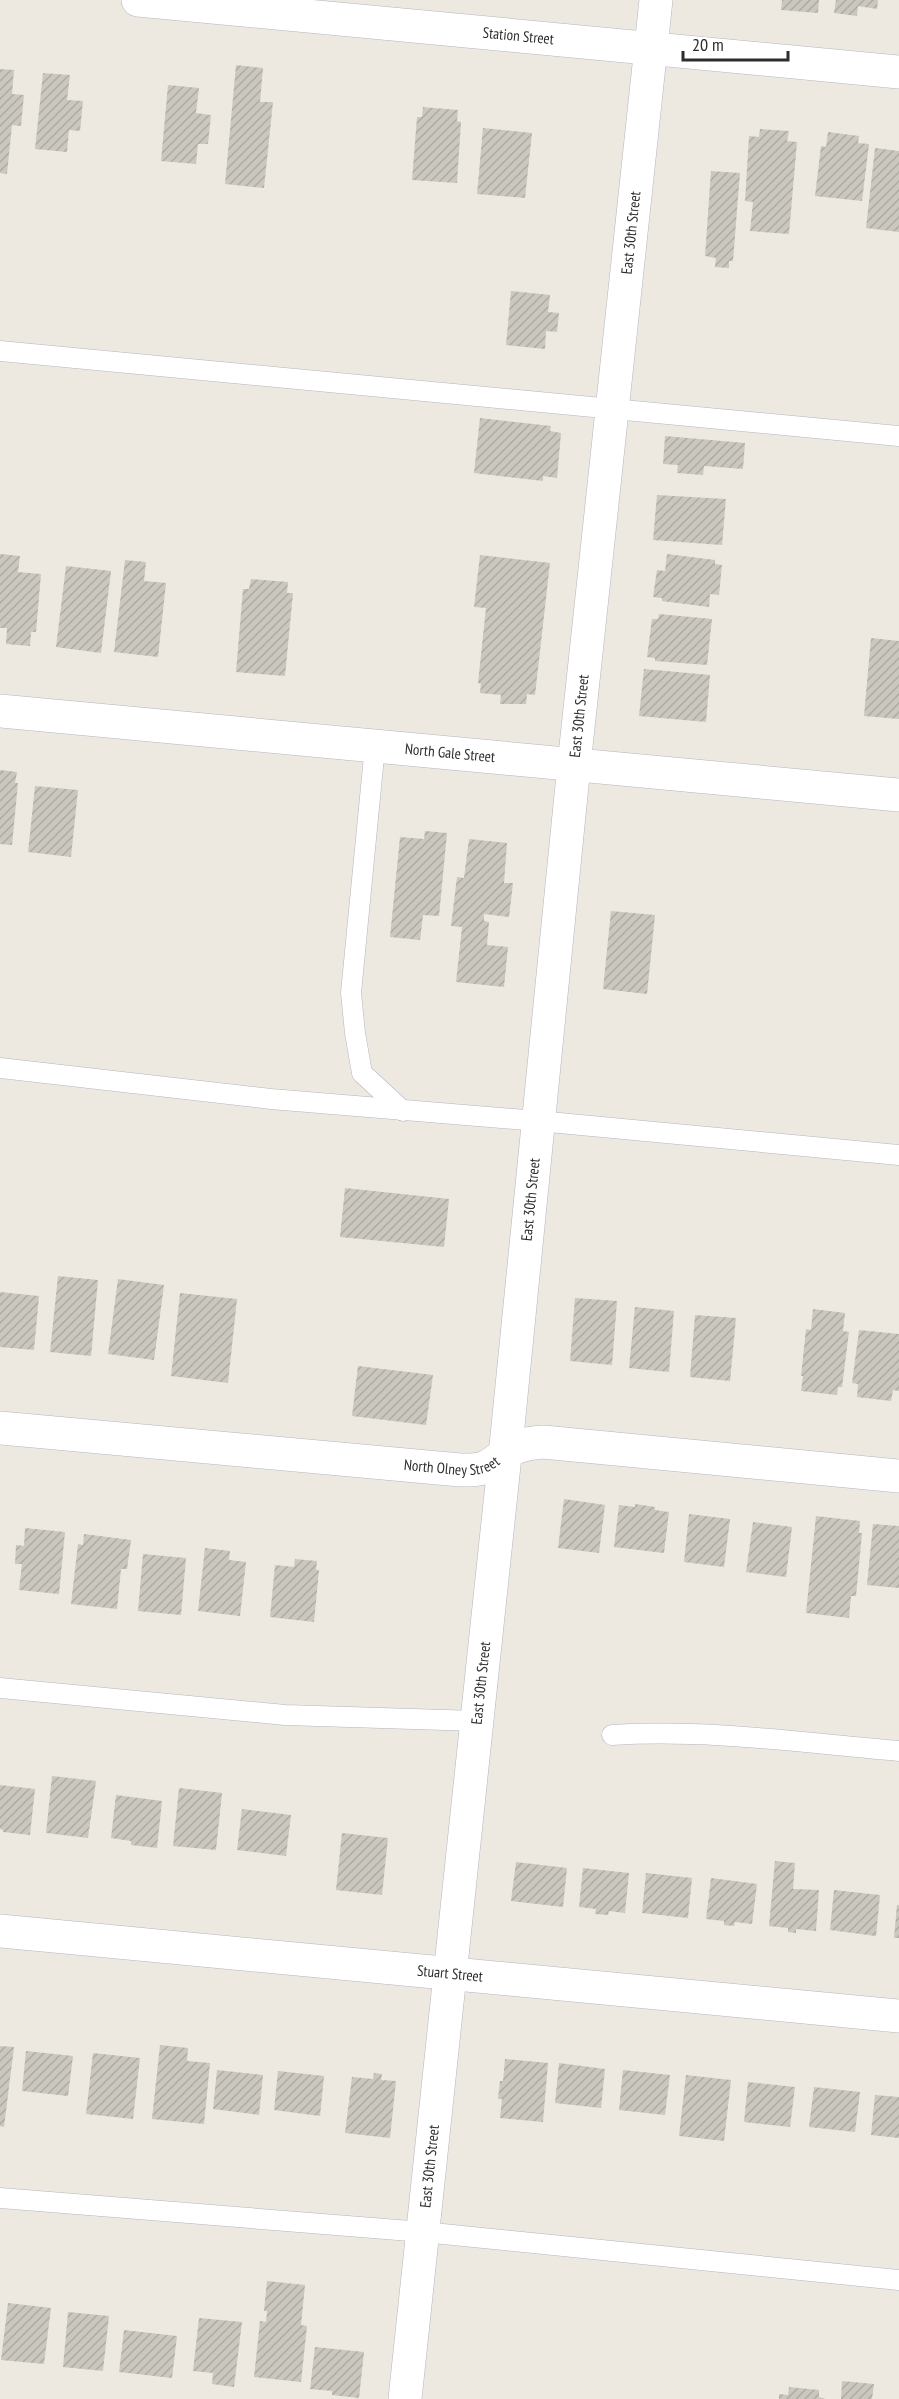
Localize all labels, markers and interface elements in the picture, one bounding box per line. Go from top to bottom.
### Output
street label: Station Street [482,23,555,48]
scale bar [683,24,788,62]
text: 20 m [692,33,724,56]
street label: East 30th Street [617,190,644,275]
street label: East 30th Street [565,673,593,758]
street label: North Gale Street [404,739,496,766]
street label: East 30th Street [517,1157,544,1242]
street label: North Olney Street [403,1452,503,1479]
street label: East 30th Street [467,1640,494,1725]
street label: Stuart Street [416,1960,484,1986]
street label: East 30th Street [415,2124,443,2209]

